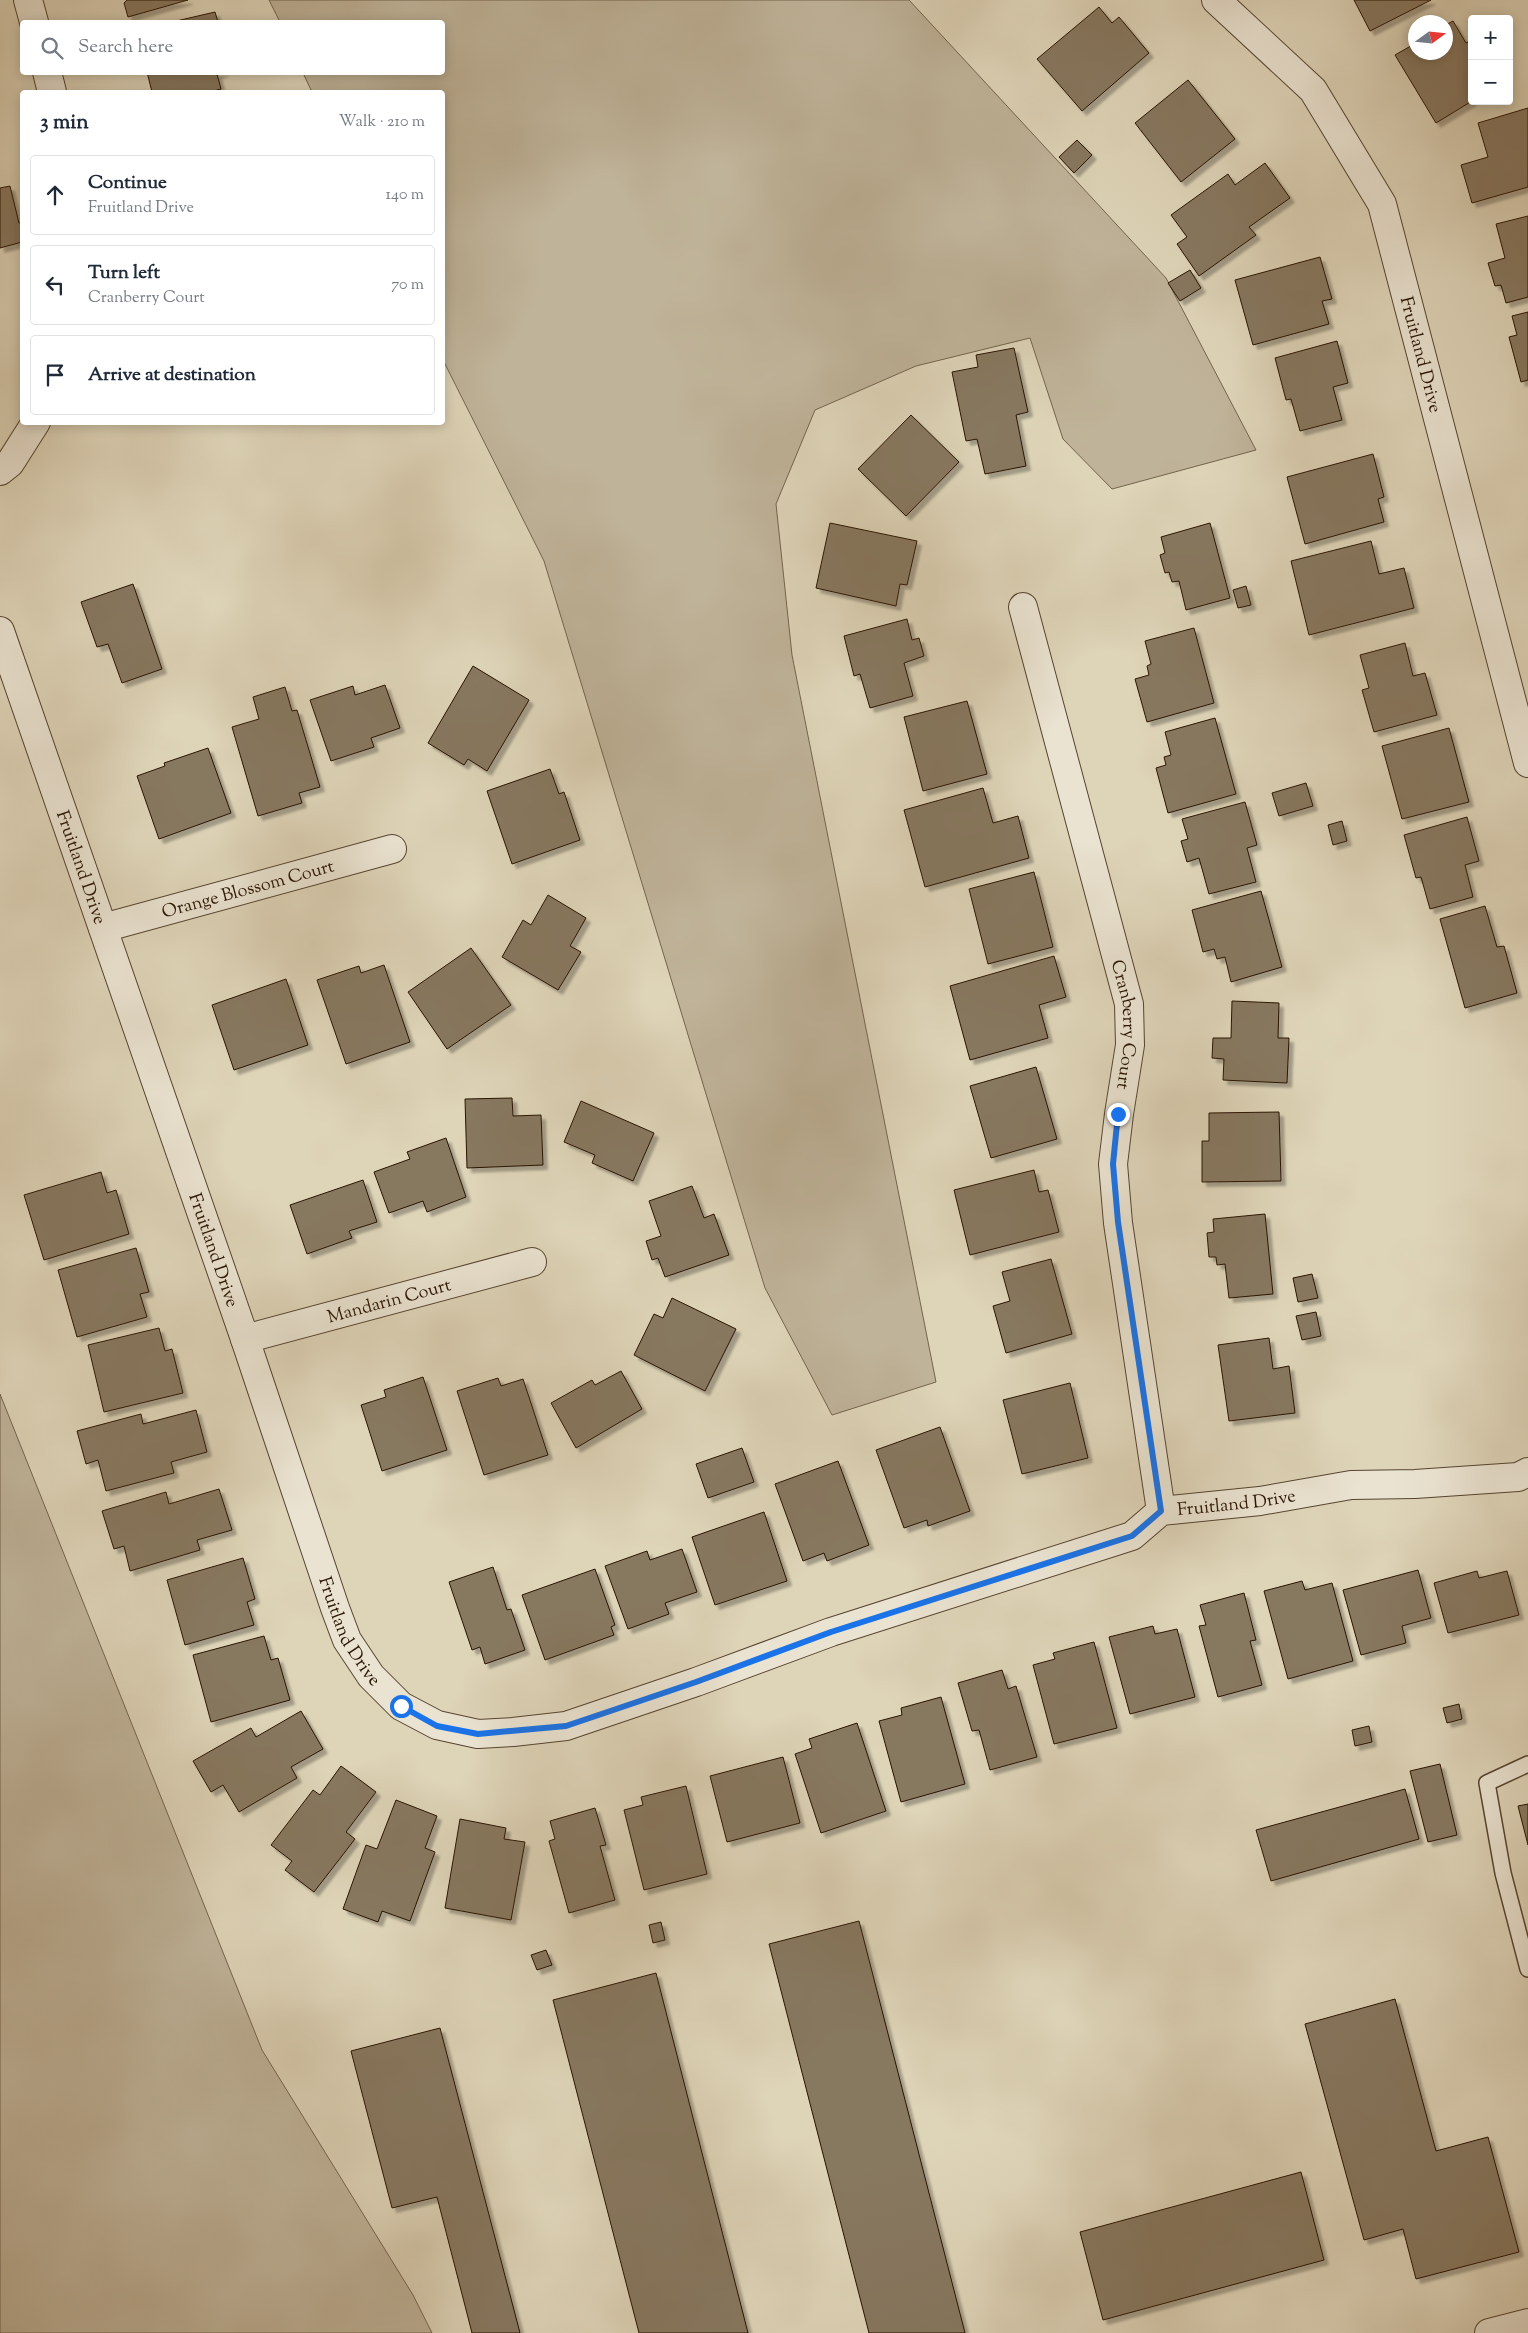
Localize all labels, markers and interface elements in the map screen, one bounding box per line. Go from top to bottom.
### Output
north arrow [1408,15,1453,60]
map controls [1468,15,1513,105]
button: + [1468,15,1513,60]
search box [20,20,445,75]
icon: search [38,34,66,62]
text: Search here [78,34,173,61]
button: − [1468,60,1513,105]
text: 3 min [40,108,89,138]
text: Walk · 210 m [339,111,425,134]
text: Continue [88,170,167,197]
icon: ahead [41,181,69,209]
text: 140 m [386,184,424,207]
text: Fruitland Drive [88,197,194,220]
text: Turn left [88,260,160,287]
icon: left [41,271,69,299]
text: 70 m [391,274,424,297]
text: Cranberry Court [88,287,205,310]
street label: Fruitland Drive [1392,294,1447,416]
icon: arrive [41,361,69,389]
text: Arrive at destination [88,362,256,389]
street label: Fruitland Drive [48,807,112,928]
street label: Orange Blossom Court [159,854,337,926]
street label: Cranberry Court [1103,957,1141,1091]
route end [1107,1103,1130,1126]
street label: Fruitland Drive [181,1190,244,1311]
street label: Mandarin Court [325,1273,454,1331]
street label: Fruitland Drive [1176,1484,1298,1524]
street label: Fruitland Drive [310,1574,385,1693]
route start [390,1695,413,1718]

